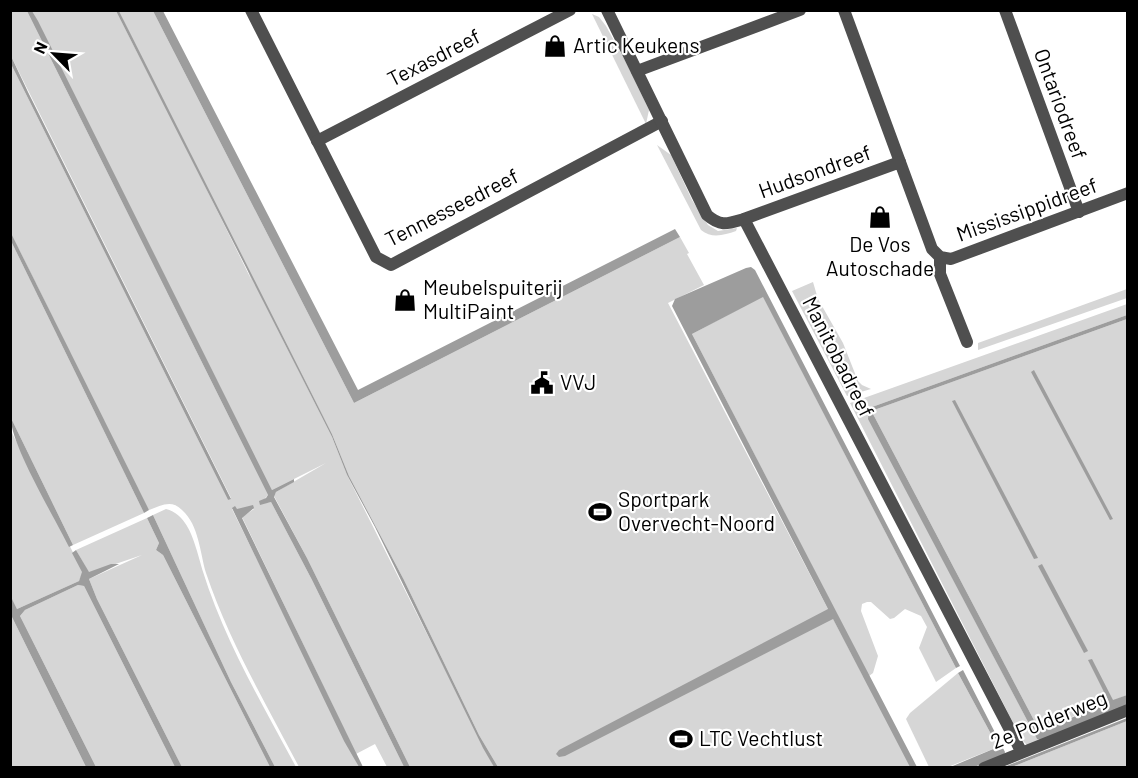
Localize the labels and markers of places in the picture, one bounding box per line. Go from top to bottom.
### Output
place label: Artic Keukens [573,32,700,57]
shop icon: Artic Keukens [542,33,568,59]
shop icon: De Vos Autoschade [867,204,893,230]
place label: De Vos Autoschade [826,231,934,280]
place label: Meubelspuiterij MultiPaint [423,274,563,323]
shop icon: Meubelspuiterij MultiPaint [392,287,418,313]
place label: VVJ [560,369,596,394]
public building icon: VVJ [529,370,555,396]
place label: Sportpark Overvecht-Noord [618,486,775,535]
sports icon: Sportpark Overvecht-Noord [587,499,613,525]
place label: LTC Vechtlust [699,725,823,750]
sports icon: LTC Vechtlust [668,726,694,752]

